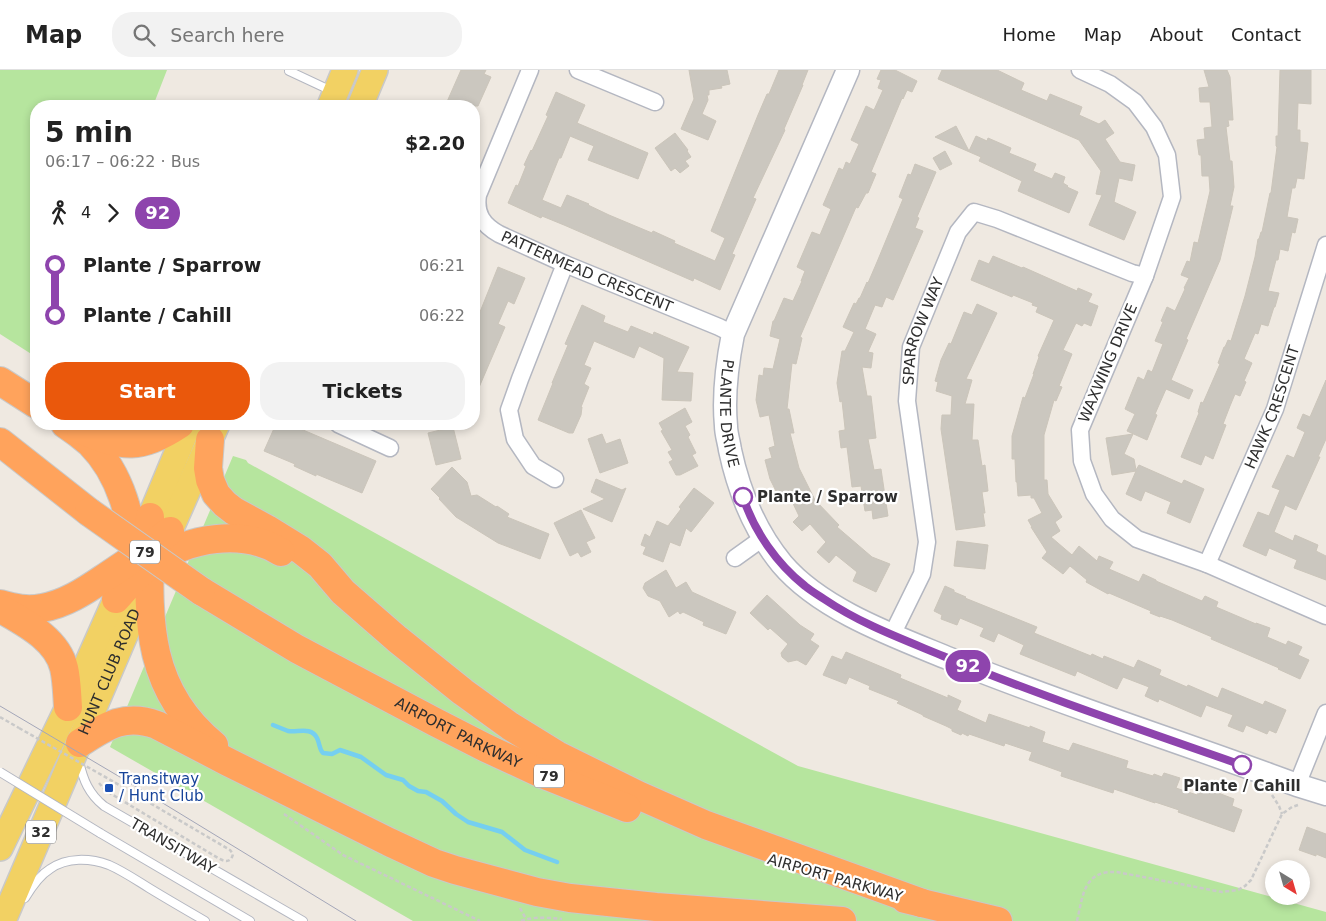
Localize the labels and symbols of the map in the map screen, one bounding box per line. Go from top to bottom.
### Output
street label: PATTERMEAD CRESCENT [498,227,676,316]
street label: SPARROW WAY [899,274,948,386]
street label: WAXWING DRIVE [1075,301,1141,425]
street label: HAWK CRESCENT [1241,343,1303,472]
street label: PLANTE DRIVE [716,358,743,469]
marker: Plante / Sparrow [733,487,753,507]
place label: Plante / Sparrow [757,488,898,506]
road number: 79 [130,541,160,564]
street label: HUNT CLUB ROAD [74,606,144,738]
line badge: 92 [946,650,990,682]
street label: AIRPORT PARKWAY [392,693,525,773]
marker: Plante / Cahill [1232,755,1252,775]
road number: 79 [534,764,564,788]
place label: Transitway / Hunt Club [118,770,203,805]
place label: Plante / Cahill [1183,777,1301,795]
marker: Transitway / Hunt Club [103,782,115,794]
street label: TRANSITWAY [126,814,220,878]
road number: 32 [26,820,56,844]
street label: AIRPORT PARKWAY [765,850,905,906]
north arrow [1265,860,1310,905]

